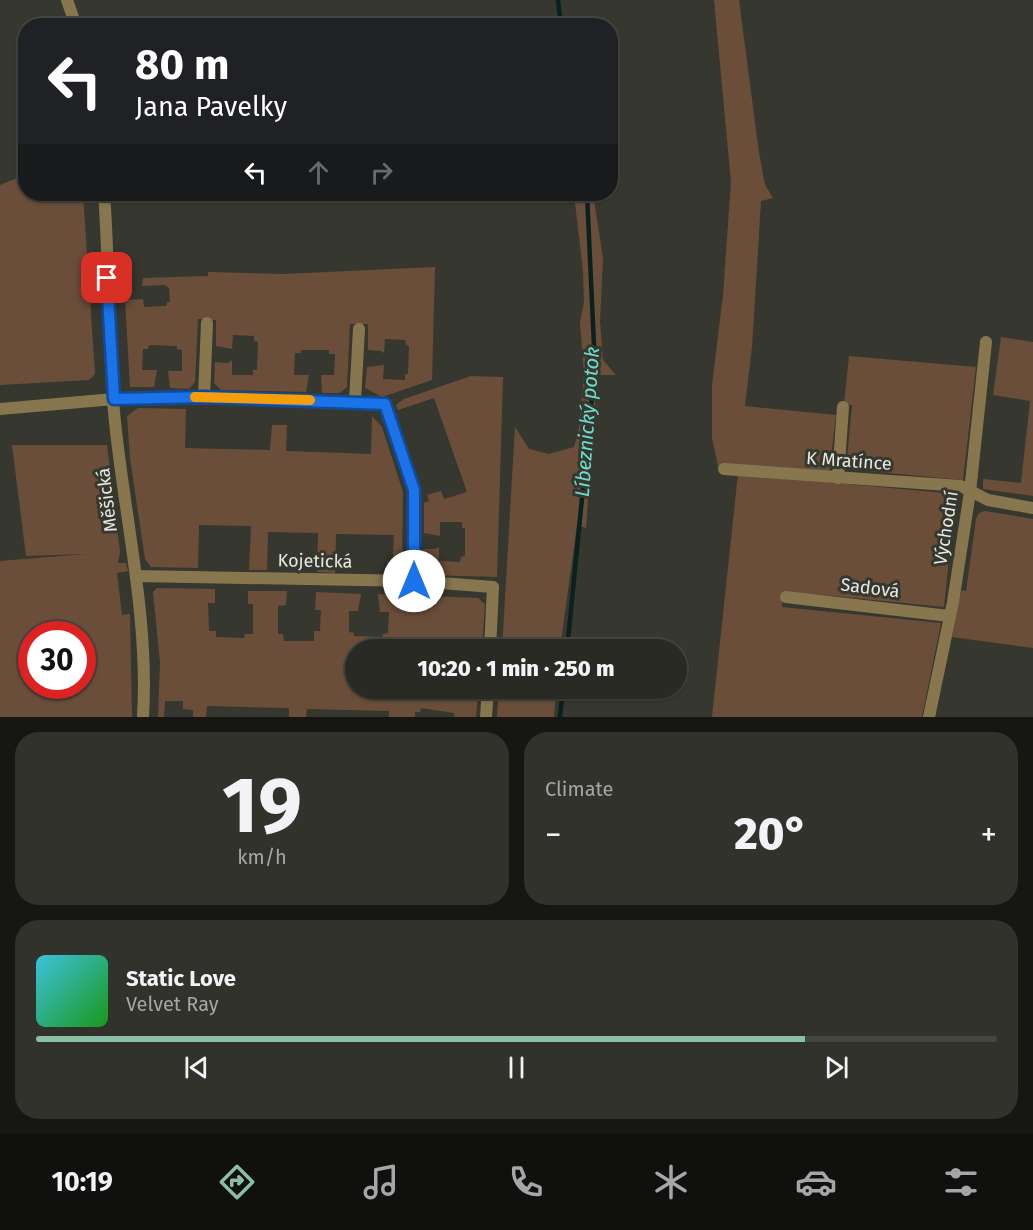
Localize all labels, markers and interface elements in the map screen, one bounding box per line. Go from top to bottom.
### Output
text: 80 m [135,40,229,90]
icon: left [36,42,114,120]
text: Jana Pavelky [135,91,287,123]
icon: left [239,156,272,189]
icon: ahead [302,156,335,189]
icon: right [365,156,398,189]
pin [81,252,132,303]
icon: arrive [90,261,123,294]
water label: Líbeznický potok [570,346,604,498]
street label: K Mratínce [806,447,892,475]
street label: Měšická [92,467,122,533]
street label: Východní [929,489,963,567]
street label: Kojetická [277,549,353,573]
position arrow [382,549,446,613]
street label: Sadová [839,573,901,603]
speed limit sign: 30 [18,621,96,699]
text: 10:20 · 1 min · 250 m [418,655,614,682]
text: 19 [222,759,302,853]
text: Climate [545,777,613,801]
text: 20° [734,807,808,861]
text: − [545,815,562,855]
text: + [981,815,997,855]
text: km/h [237,845,287,869]
text: Static Love [126,965,236,992]
text: Velvet Ray [126,992,219,1016]
icon: previous [180,1051,213,1084]
icon: pause [500,1051,533,1084]
icon: next [820,1051,853,1084]
icon: directions [216,1161,258,1203]
icon: music [360,1161,402,1203]
icon: phone [505,1161,547,1203]
icon: climate [650,1161,692,1203]
icon: car [795,1161,837,1203]
icon: filters [940,1161,982,1203]
text: 10:19 [51,1166,113,1198]

